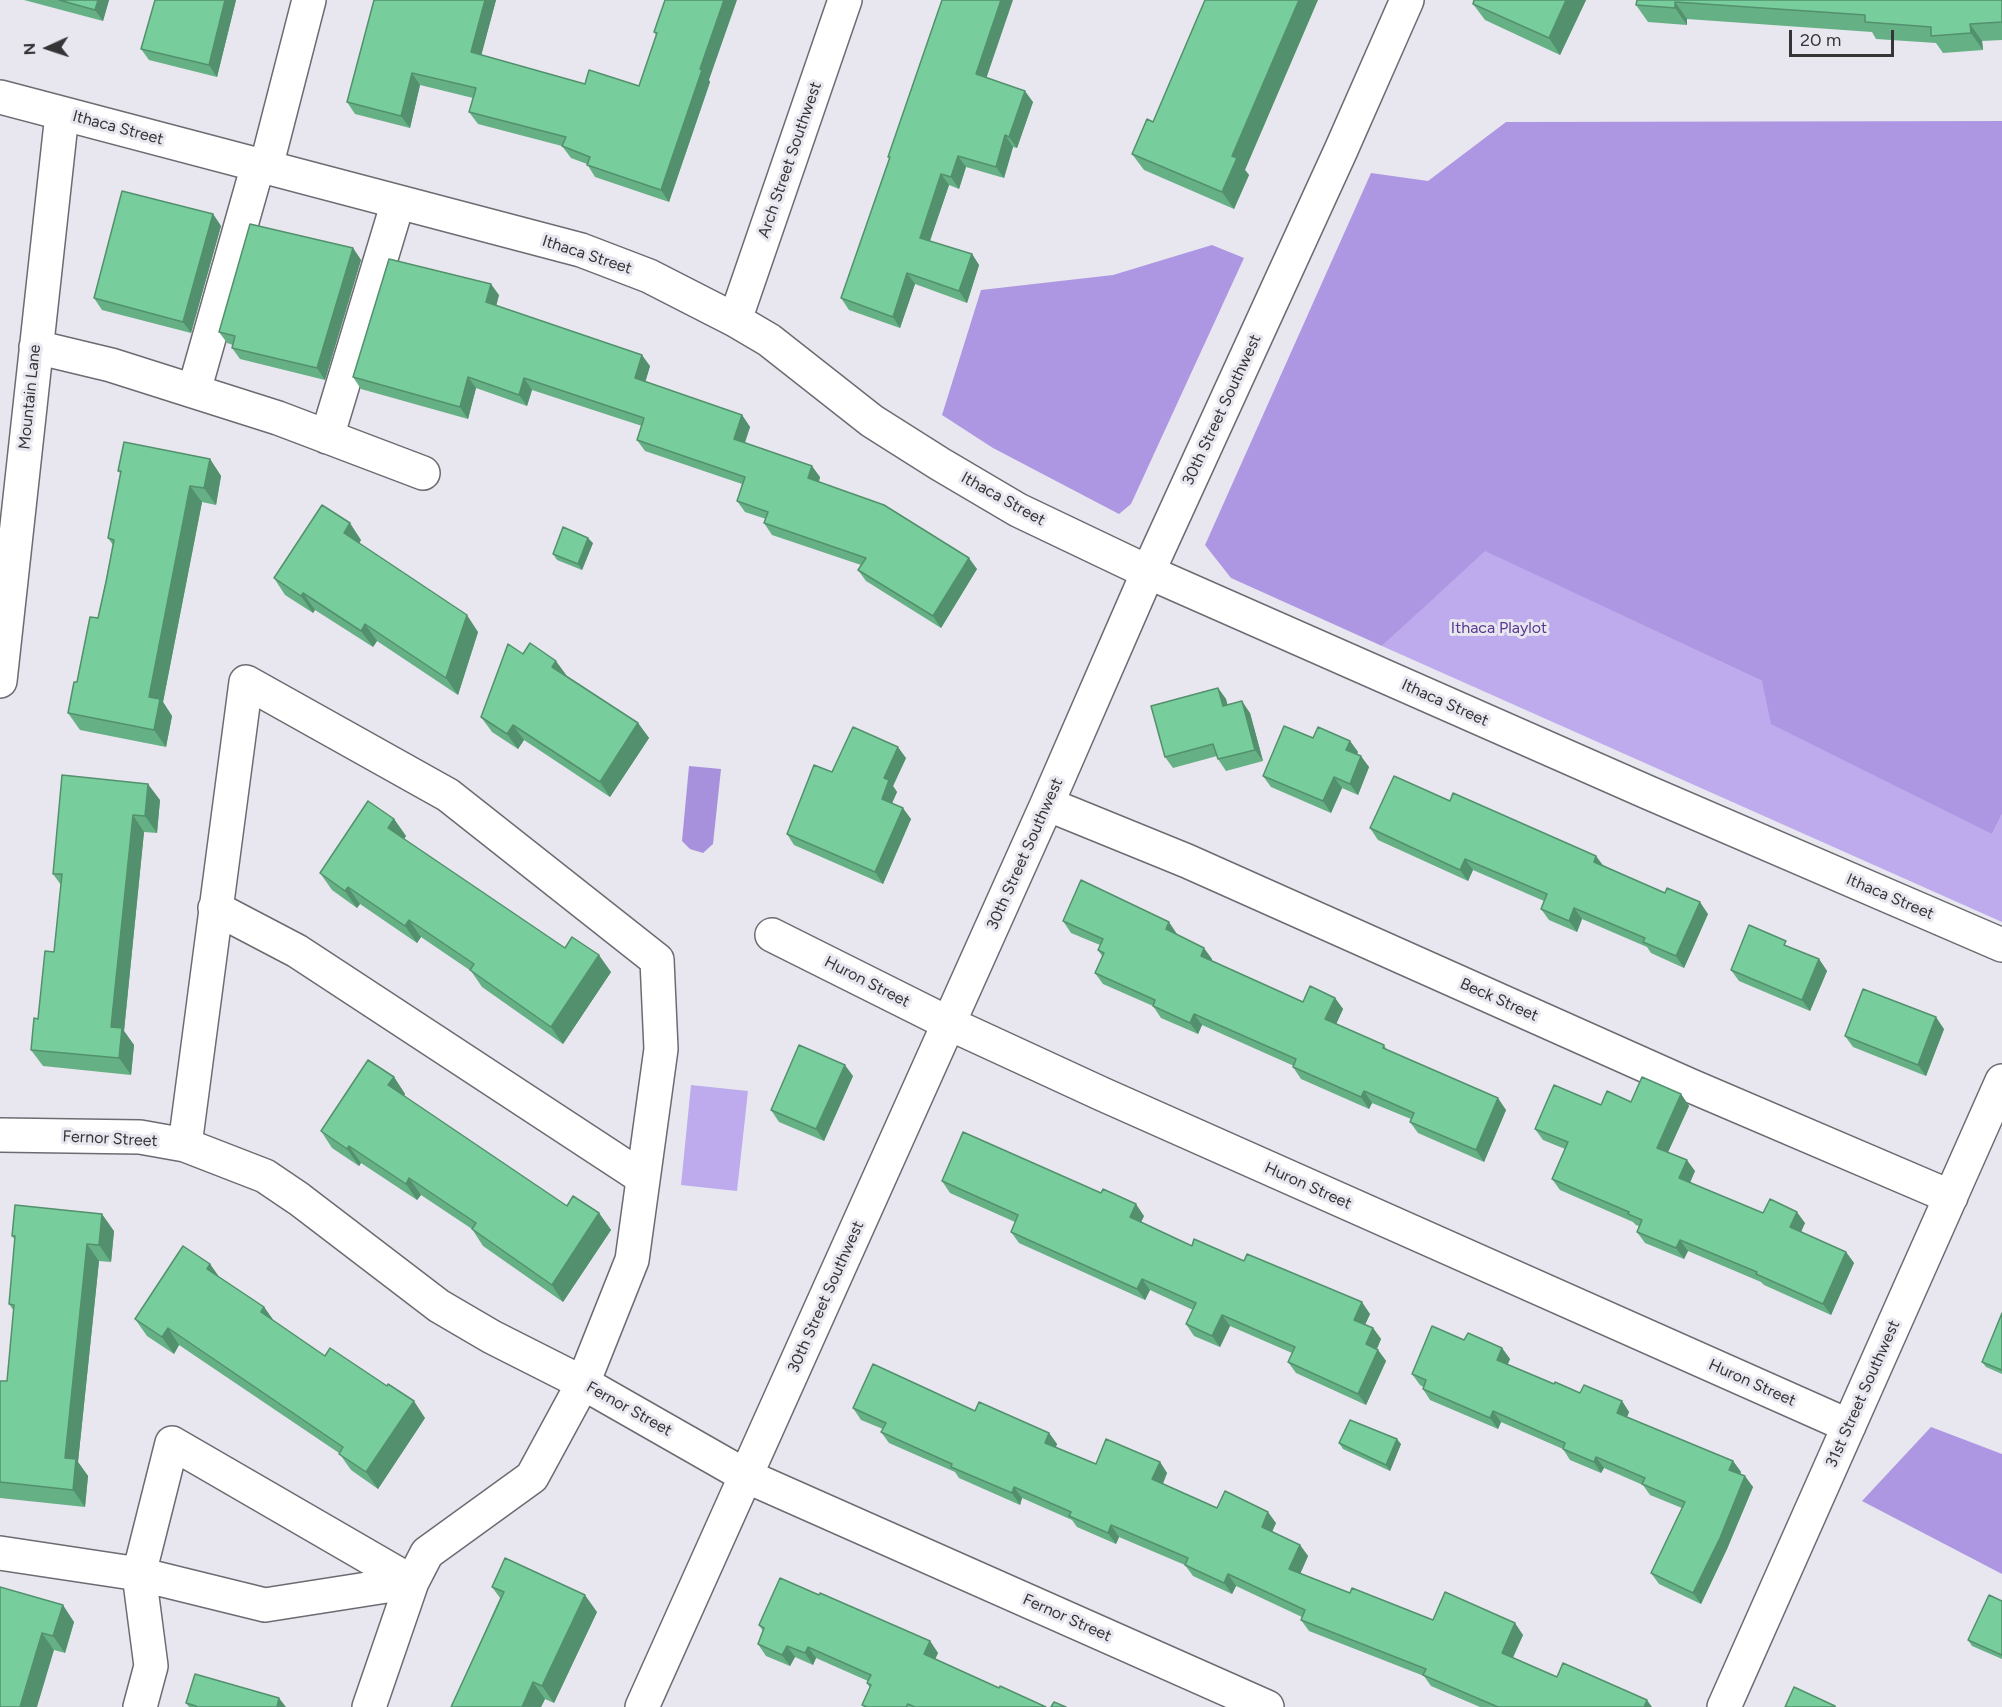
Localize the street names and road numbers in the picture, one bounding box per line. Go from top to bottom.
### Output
street label: Arch Street Southwest [754,79,826,241]
street label: Ithaca Street [71,107,165,149]
street label: Ithaca Street [540,231,634,279]
street label: 30th Street Southwest [1179,332,1265,488]
street label: Mountain Lane [15,343,45,451]
street label: Ithaca Street [958,468,1048,530]
street label: Ithaca Street [1399,675,1491,731]
street label: 30th Street Southwest [983,775,1067,933]
street label: Ithaca Street [1843,870,1937,924]
street label: Huron Street [821,952,913,1012]
street label: Beck Street [1457,974,1541,1026]
street label: Fernor Street [62,1127,158,1151]
street label: Huron Street [1261,1158,1355,1214]
street label: 30th Street Southwest [784,1218,868,1376]
street label: 31st Street Southwest [1822,1317,1904,1471]
street label: Huron Street [1705,1355,1799,1411]
street label: Fernor Street [583,1378,675,1440]
street label: Fernor Street [1020,1590,1114,1646]

